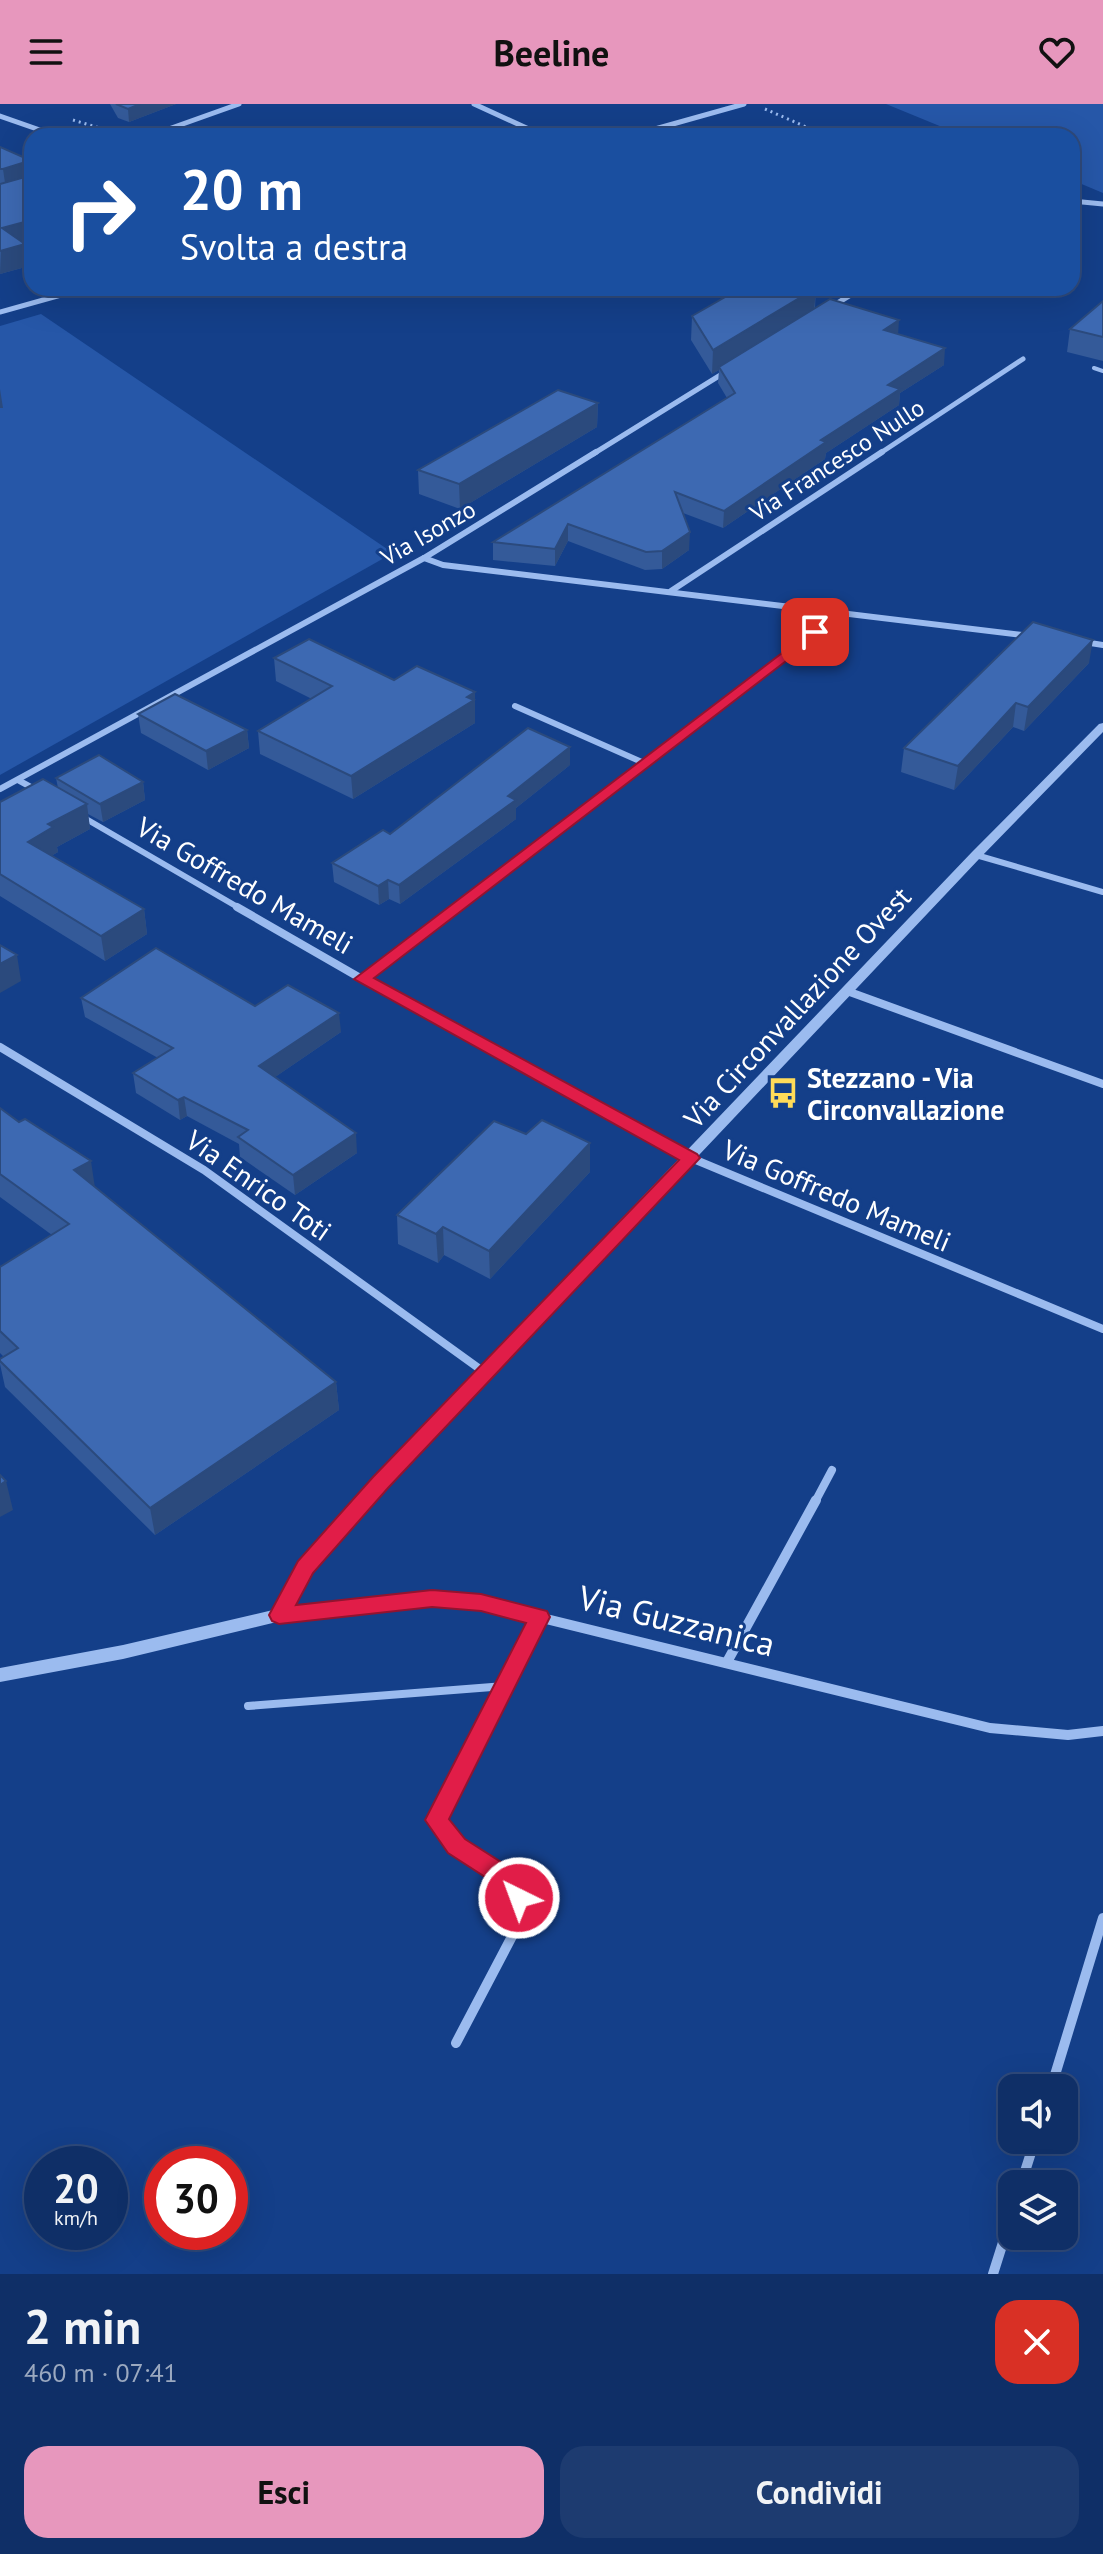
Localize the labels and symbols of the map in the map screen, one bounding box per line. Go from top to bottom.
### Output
street label: Via Francesco Nullo [743,392,930,529]
street label: Via Isonzo [374,493,481,573]
pin [781,598,849,666]
street label: Via Goffredo Mameli [129,807,360,962]
street label: Via Circonvallazione Ovest [675,878,919,1136]
place label: Stezzano - Via Circonvallazione [807,1059,1004,1128]
bus stop icon: Stezzano - Via Circonvallazione [766,1076,800,1110]
street label: Via Enrico Toti [178,1121,339,1249]
street label: Via Goffredo Mameli [716,1130,957,1260]
street label: Via Guzzanica [573,1574,780,1666]
position arrow [477,1856,561,1940]
speed limit sign: 30 [144,2146,248,2250]

